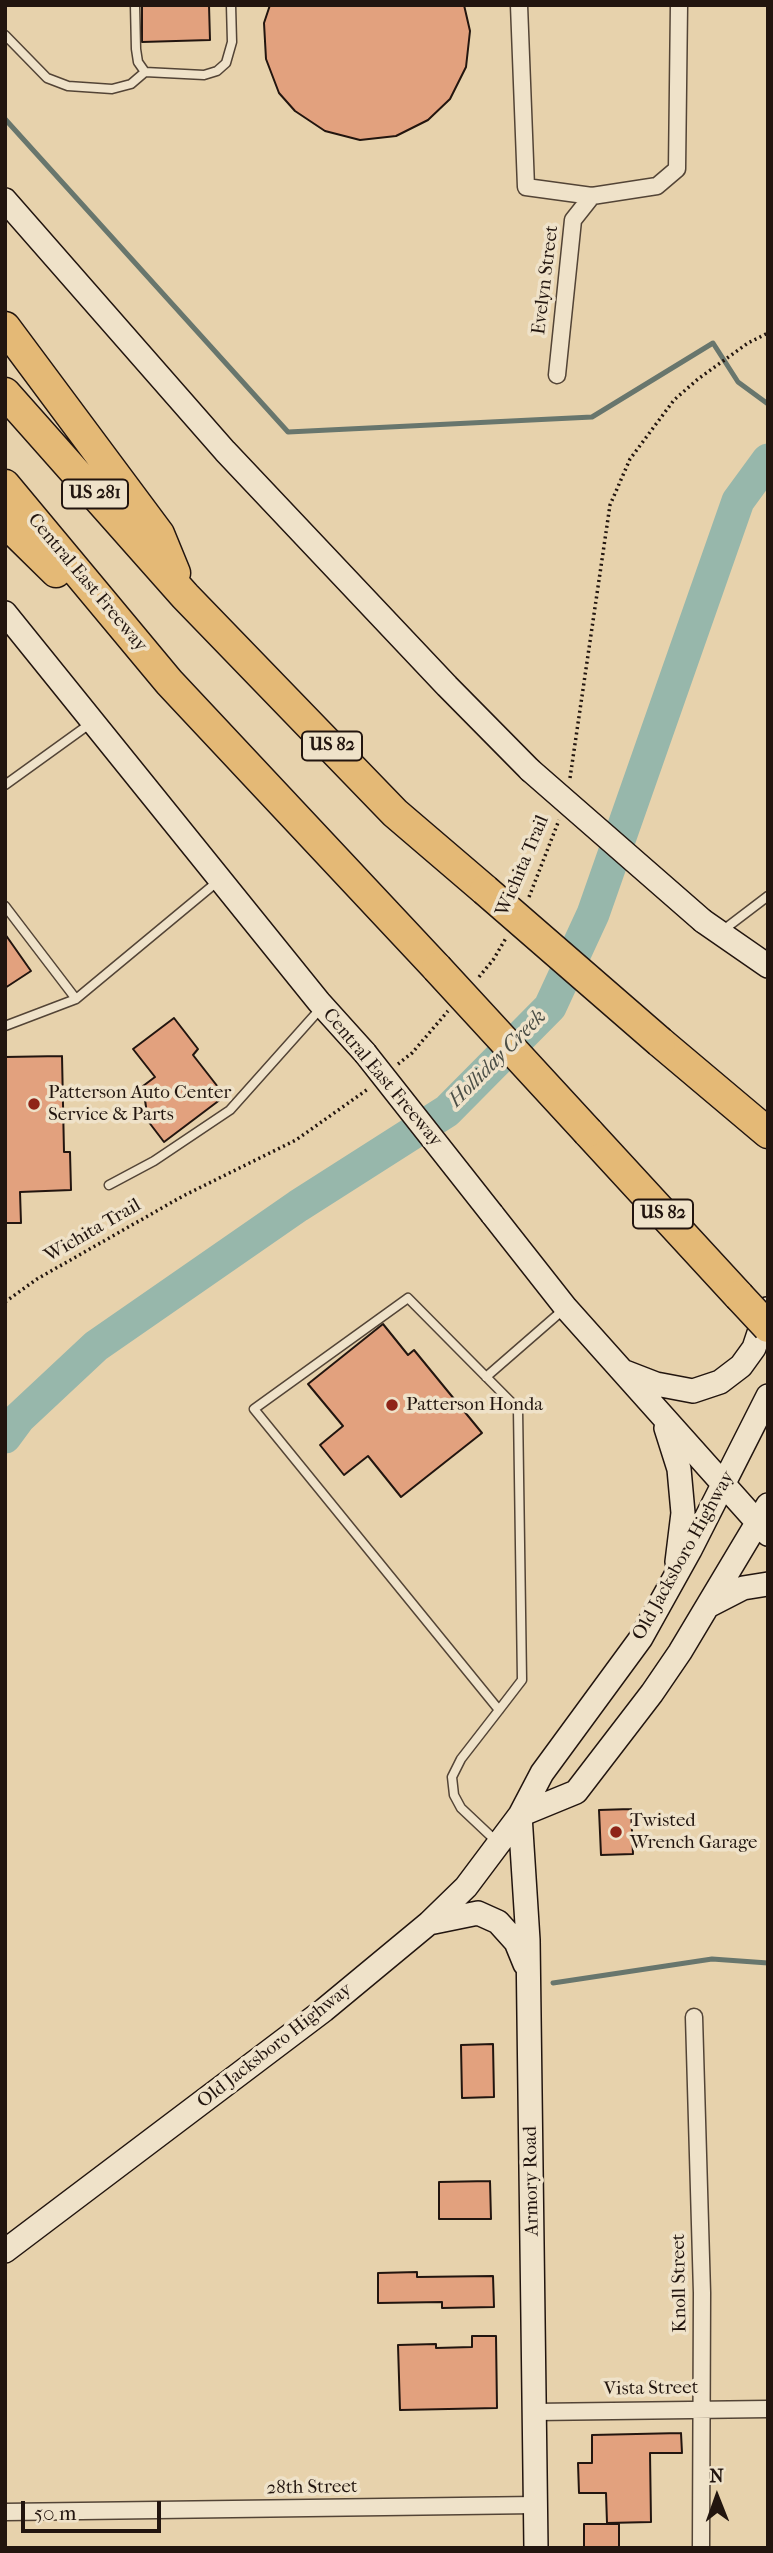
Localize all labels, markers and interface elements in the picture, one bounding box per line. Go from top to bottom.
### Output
street label: Evelyn Street [528,224,564,336]
road number: US 281 [62,480,128,508]
street label: Central East Freeway [22,509,152,657]
road number: US 82 [302,732,362,760]
street label: Wichita Trail [492,812,554,920]
street label: Central East Freeway [317,1004,447,1152]
water label: Holliday Creek [444,1005,552,1113]
place label: Patterson Auto Center Service & Parts [48,1082,231,1126]
marker: Patterson Auto Center Service & Parts [26,1096,42,1112]
street label: Wichita Trail [41,1194,145,1268]
road number: US 82 [633,1199,693,1228]
place label: Patterson Honda [406,1394,543,1416]
marker: Patterson Honda [384,1397,400,1413]
street label: Old Jacksboro Highway [628,1467,740,1645]
place label: Twisted Wrench Garage [630,1810,757,1854]
marker: Twisted Wrench Garage [608,1824,624,1840]
street label: Old Jacksboro Highway [193,1979,357,2113]
street label: Armory Road [520,2126,544,2236]
street label: Knoll Street [668,2233,692,2333]
street label: Vista Street [603,2377,699,2401]
north arrow [682,2462,752,2532]
text: N [709,2465,724,2487]
street label: 28th Street [266,2476,358,2500]
scale bar [24,2486,164,2530]
text: 50 m [34,2501,77,2525]

